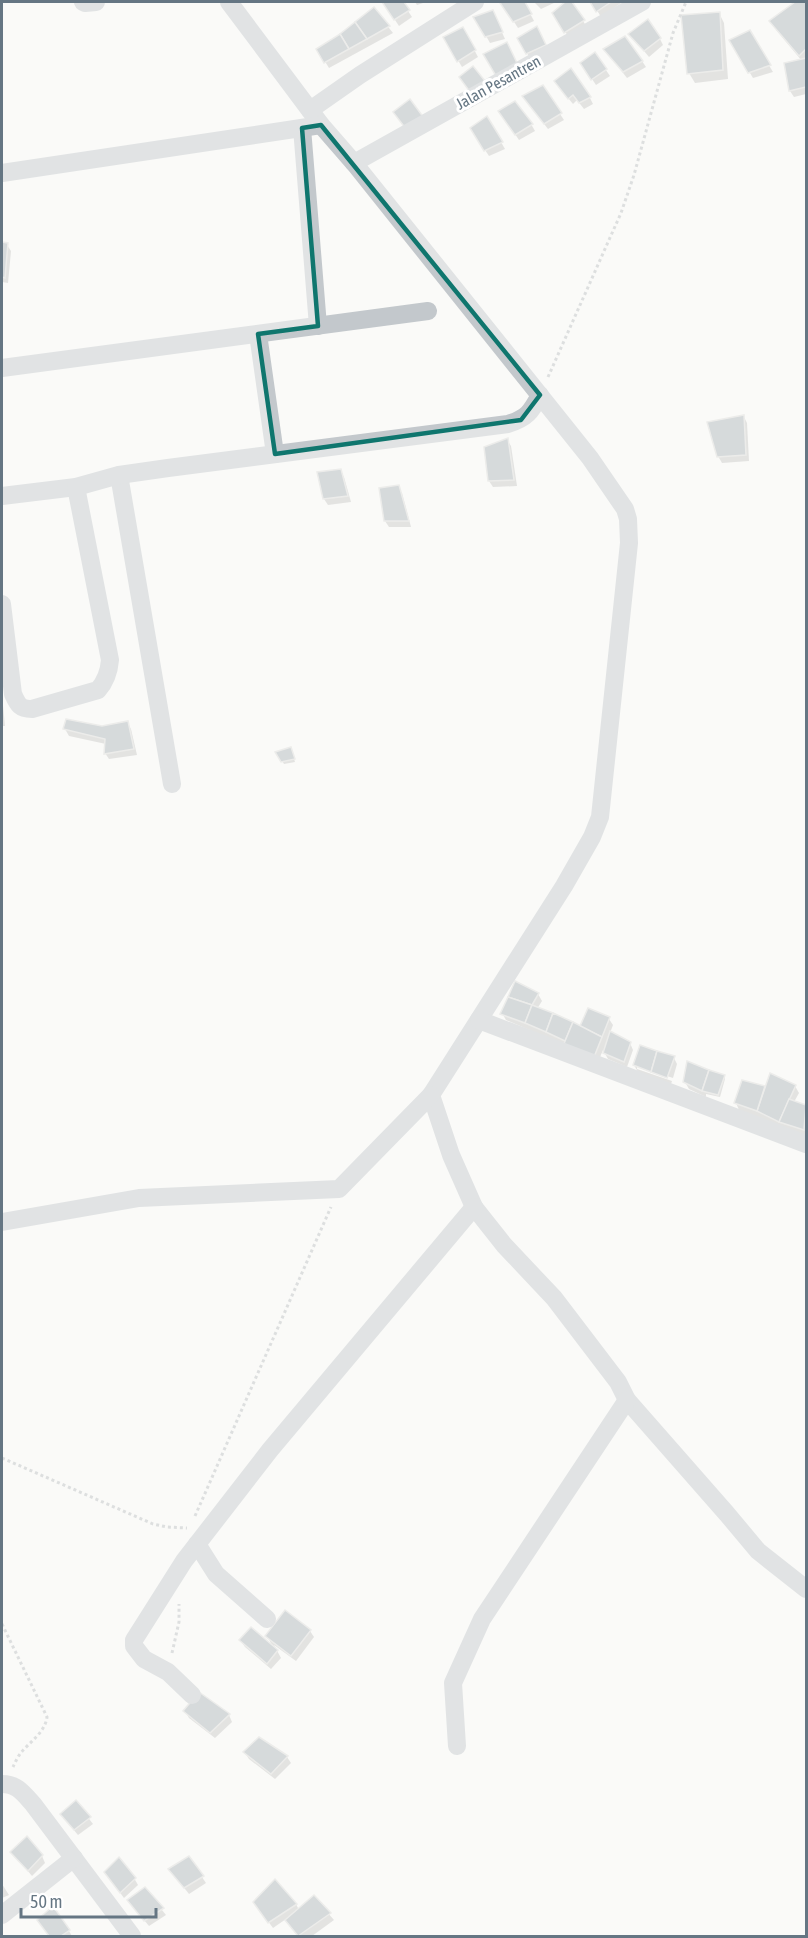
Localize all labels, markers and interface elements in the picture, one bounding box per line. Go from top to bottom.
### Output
street label: Jalan Pesantren [452,51,544,113]
scale bar [21,1881,156,1919]
text: 50 m [30,1891,62,1912]

